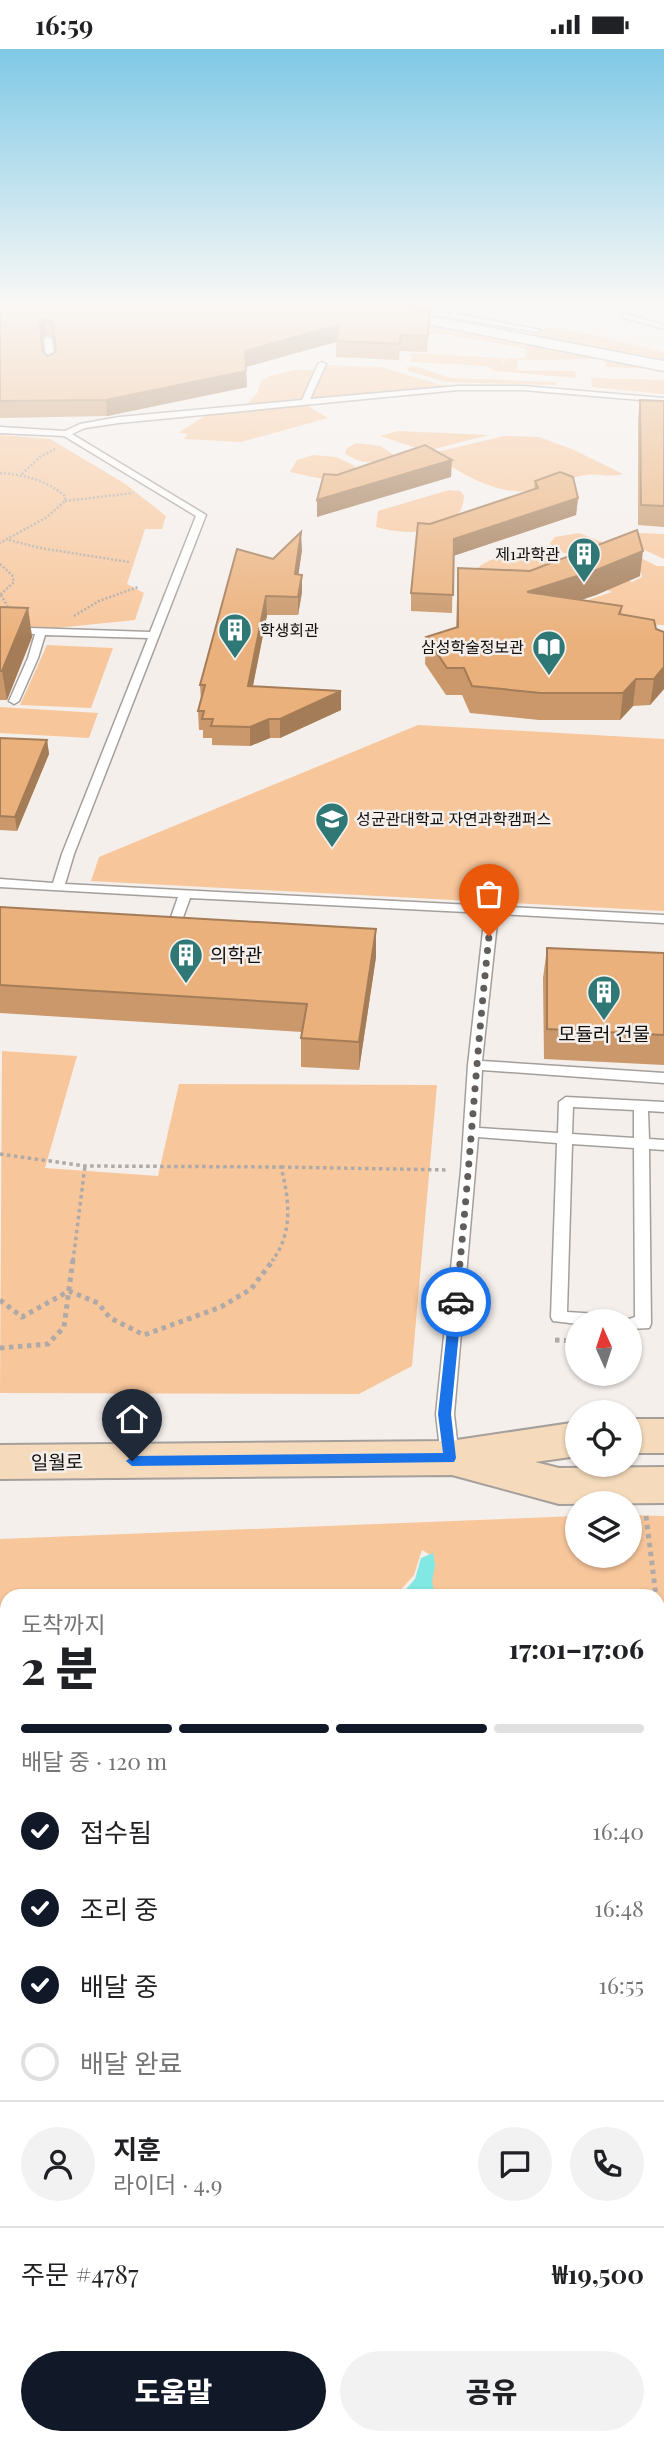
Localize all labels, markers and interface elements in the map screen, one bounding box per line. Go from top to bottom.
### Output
text: 16:59 [35,7,93,42]
building icon: 제1과학관 [565,535,603,584]
place label: 제1과학관 [495,543,560,564]
building icon: 학생회관 [216,611,254,660]
place label: 학생회관 [260,619,319,640]
library icon: 삼성학술정보관 [530,628,568,677]
place label: 삼성학술정보관 [421,636,524,657]
school or university icon: 성균관대학교 자연과학캠퍼스 [313,800,351,849]
place label: 성균관대학교 자연과학캠퍼스 [356,808,551,829]
pin [459,864,519,936]
icon: bag [470,875,508,913]
building icon: 의학관 [167,936,205,985]
place label: 의학관 [210,941,262,967]
building icon: 모듈러 건물 [585,973,623,1022]
place label: 모듈러 건물 [558,1020,650,1046]
courier [421,1267,491,1337]
icon: car [437,1283,475,1321]
north arrow [565,1309,642,1386]
map controls [565,1309,642,1568]
pin [102,1389,162,1461]
icon: home [113,1400,151,1438]
button: locate [565,1400,642,1477]
street label: 일월로 [31,1448,83,1474]
button: layers [565,1491,642,1568]
text: 도착까지 [21,1608,106,1639]
text: 17:01–17:06 [509,1631,644,1666]
text: 2 분 [21,1635,98,1697]
text: 배달 중 · 120 m [21,1745,167,1776]
icon: check [21,1812,59,1850]
text: 접수됨 [80,1814,152,1849]
text: 16:40 [592,1815,644,1846]
icon: check [21,1889,59,1927]
text: 조리 중 [80,1891,158,1926]
text: 16:48 [594,1892,644,1923]
icon: check [21,1966,59,2004]
text: 배달 중 [80,1968,158,2003]
text: 16:55 [598,1969,644,2000]
text: 배달 완료 [80,2045,182,2080]
button: person [21,2127,95,2201]
button: chat [478,2127,552,2201]
button: phone [570,2127,644,2201]
text: 지훈 [113,2131,161,2166]
text: 라이더 · 4.9 [113,2168,222,2199]
text: 주문 #4787 [21,2256,139,2291]
text: ₩19,500 [552,2256,644,2291]
button: 도움말 [21,2351,326,2431]
button: 공유 [340,2351,644,2431]

